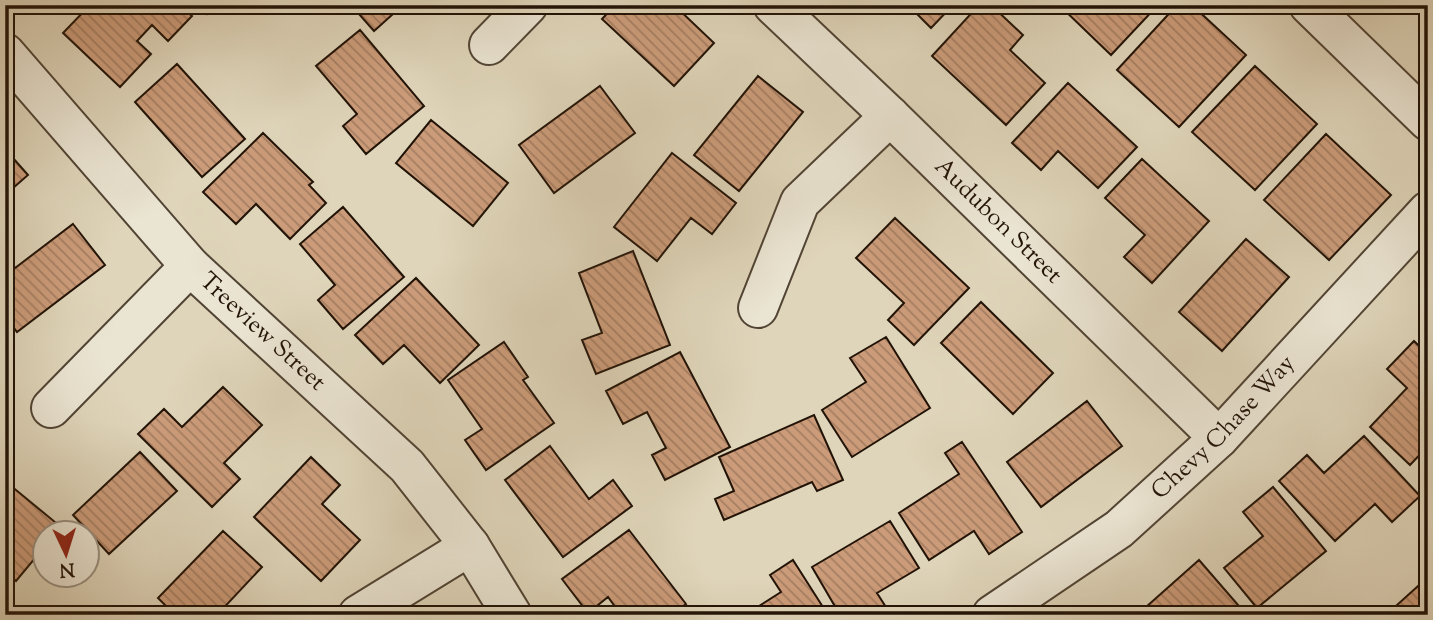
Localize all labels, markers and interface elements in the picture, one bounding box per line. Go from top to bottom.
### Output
street label: Audubon Street [926,151,1069,292]
street label: Treeview Street [191,265,333,399]
street label: Chevy Chase Way [1144,348,1304,508]
north arrow [32,518,102,588]
text: N [59,554,76,582]

